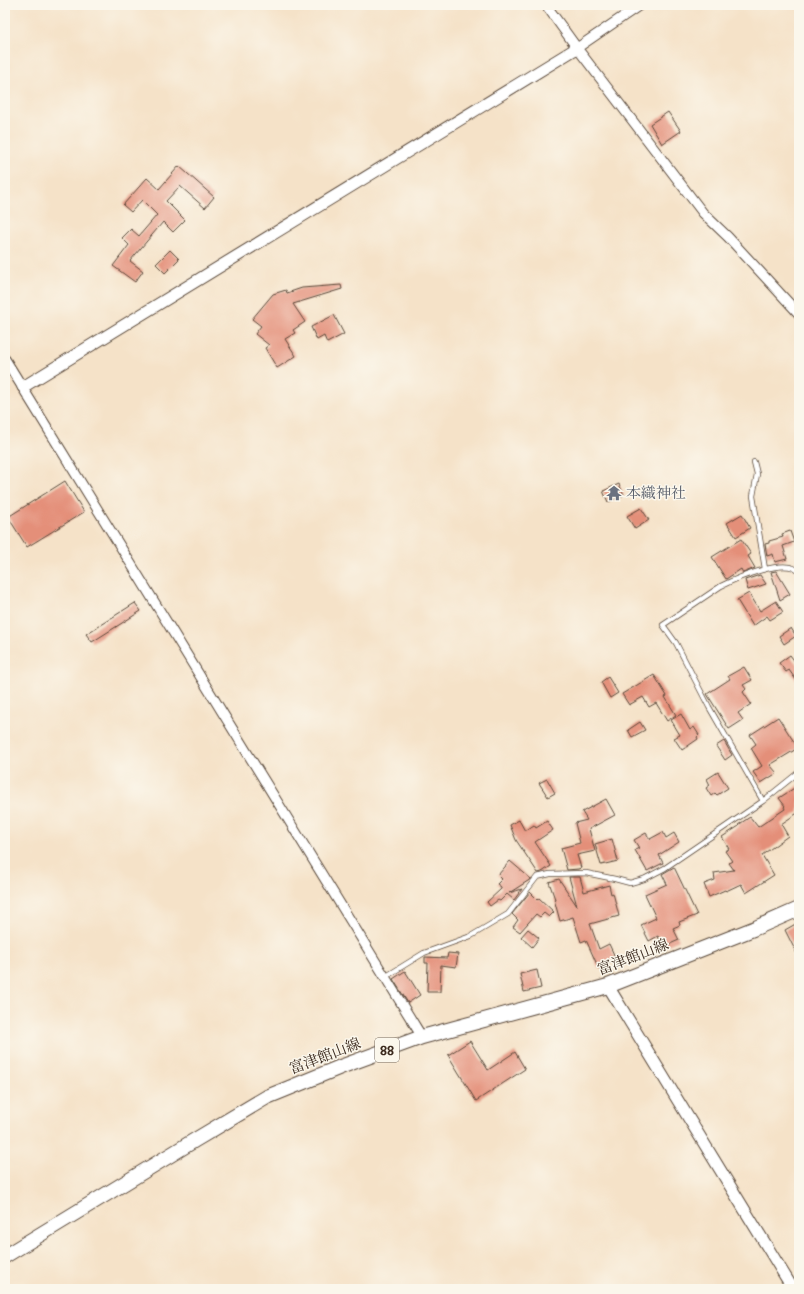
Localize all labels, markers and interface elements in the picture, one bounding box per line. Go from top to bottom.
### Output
temple icon: 本織神社 [605,484,623,502]
place label: 本織神社 [626,484,686,503]
street label: 富津館山線 [595,935,672,980]
street label: 富津館山線 [287,1034,364,1079]
road number: 88 [375,1038,399,1062]

